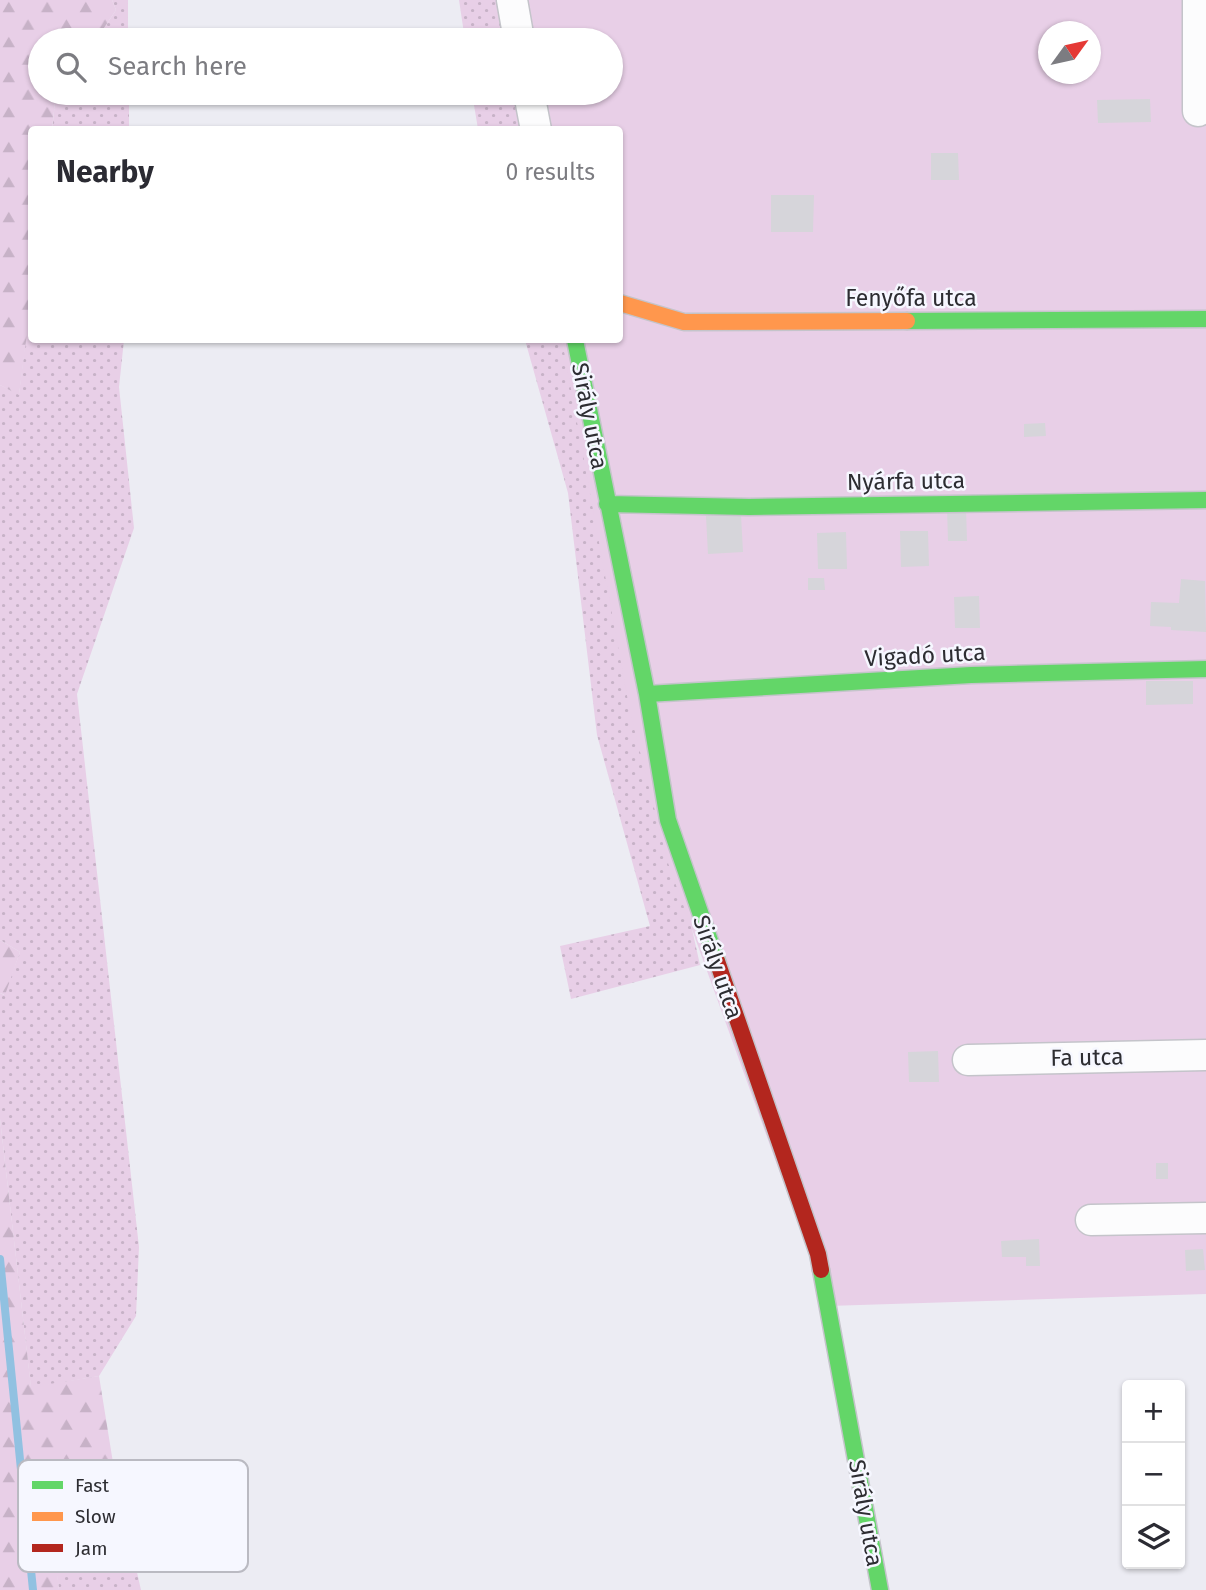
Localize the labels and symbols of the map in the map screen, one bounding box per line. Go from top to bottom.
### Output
north arrow [1038,21,1101,84]
street label: Fenyőfa utca [845,284,977,312]
street label: Sirály utca [566,360,614,472]
street label: Nyárfa utca [847,466,965,496]
street label: Vigadó utca [864,638,986,672]
street label: Sirály utca [687,911,749,1023]
street label: Fa utca [1050,1042,1124,1072]
street label: Sirály utca [843,1457,889,1569]
legend [18,1460,248,1572]
text: Fast [75,1474,109,1497]
text: Slow [75,1505,116,1528]
text: Jam [75,1537,107,1560]

